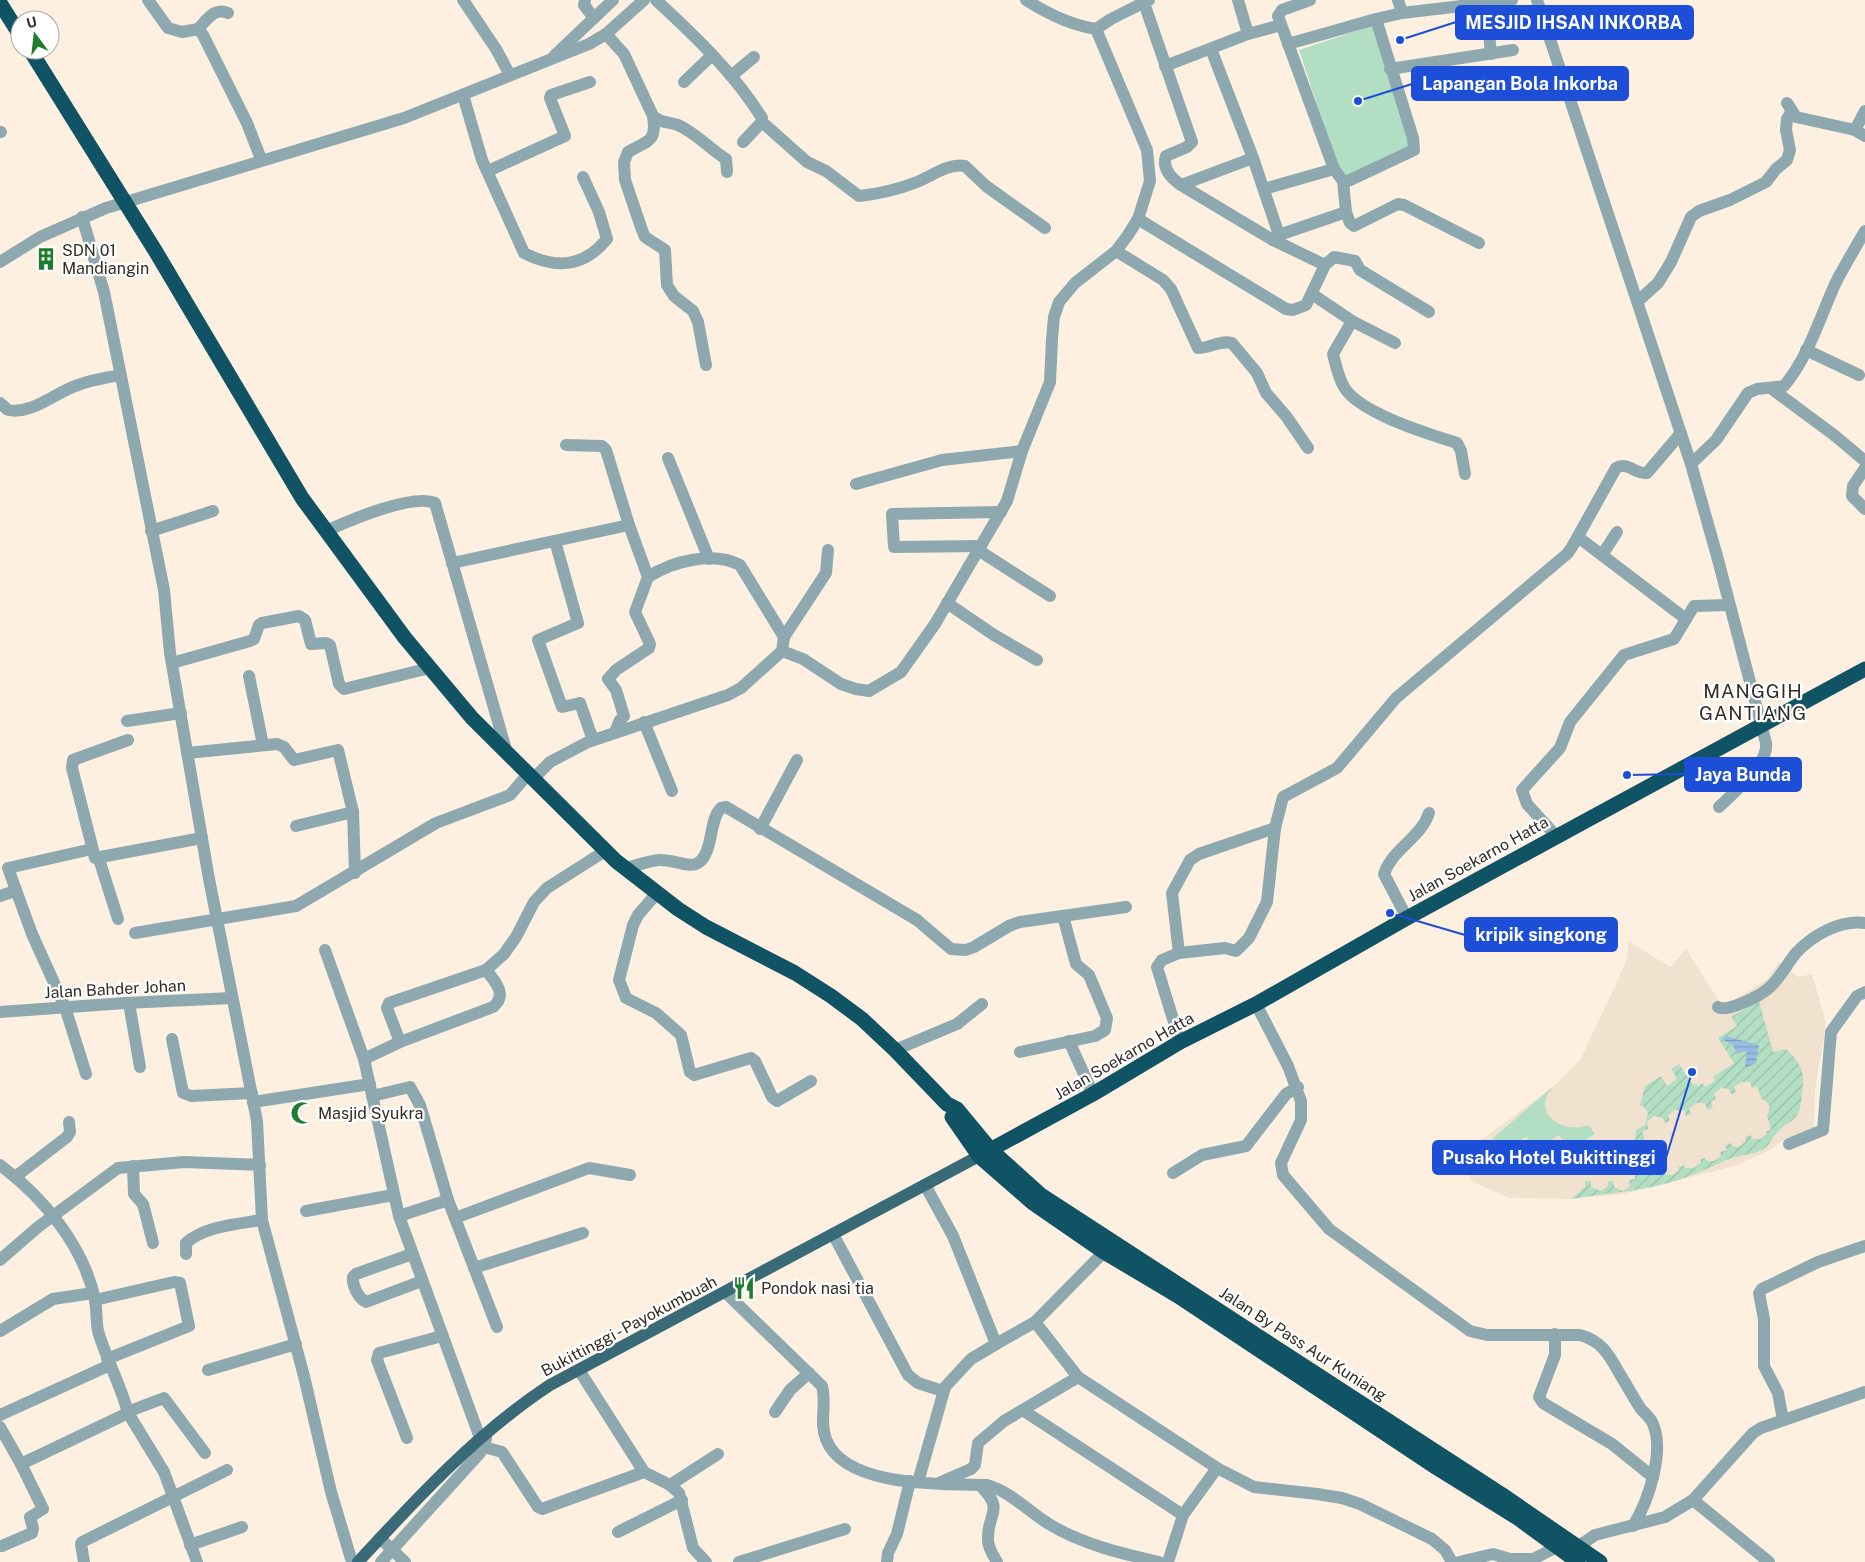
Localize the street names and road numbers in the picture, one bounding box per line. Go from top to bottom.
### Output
street label: Jalan Soekarno Hatta [1404,812,1552,906]
street label: Jalan Bahder Johan [44,976,186,1002]
street label: Jalan Soekarno Hatta [1051,1008,1197,1104]
street label: Bukittinggi - Payokumbuah [538,1272,720,1380]
street label: Jalan By Pass Aur Kuniang [1216,1283,1390,1405]

